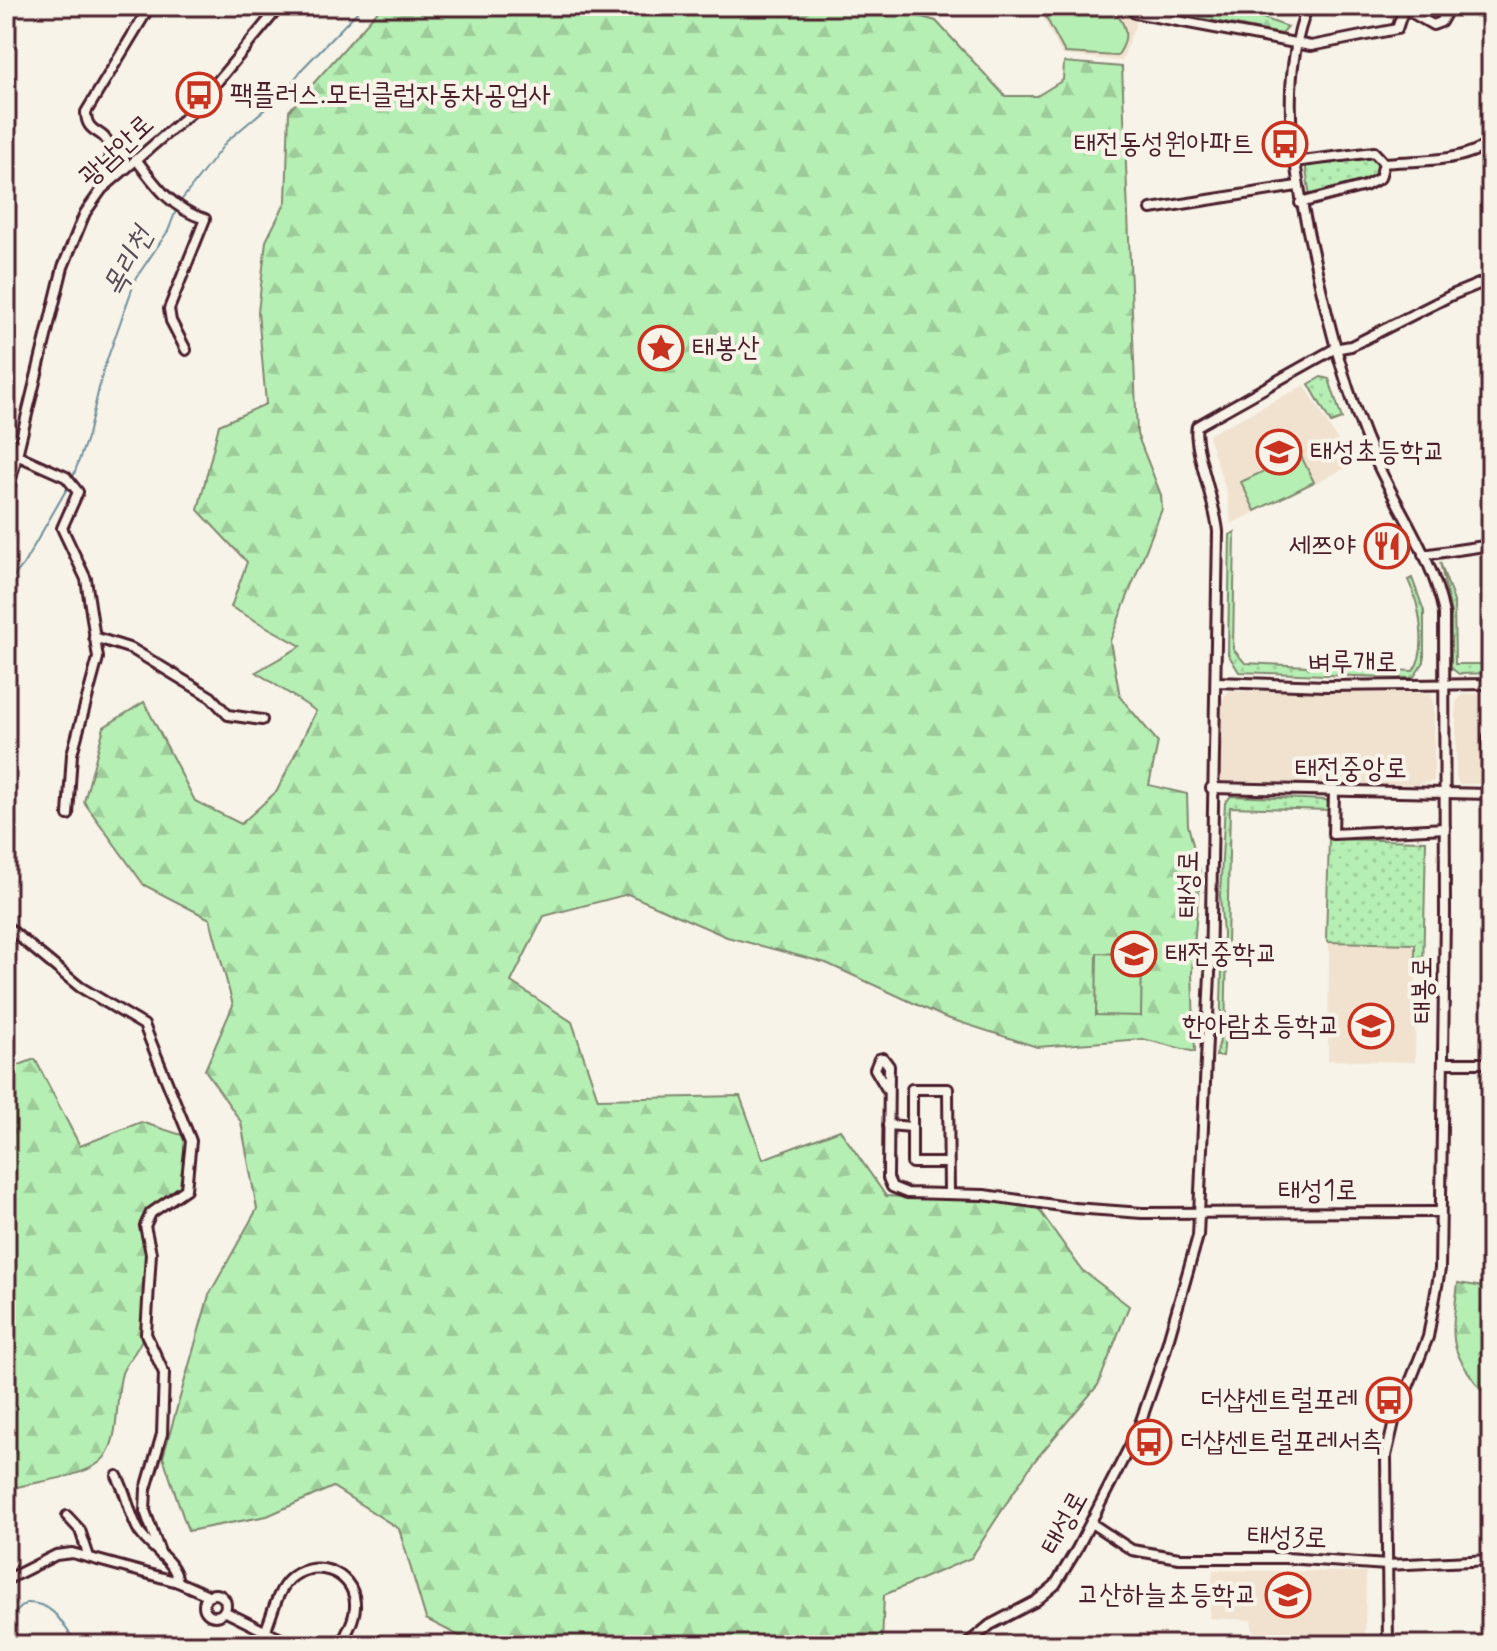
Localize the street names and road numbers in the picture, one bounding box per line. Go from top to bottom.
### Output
street label: 광남안로 [71,107,163,195]
street label: 벼루개로 [1308,645,1398,682]
street label: 태전중앙로 [1295,751,1407,788]
street label: 태성로 [1170,850,1208,918]
street label: 태봉로 [1405,956,1442,1024]
street label: 태성1로 [1278,1173,1358,1210]
street label: 태성로 [1032,1484,1098,1562]
street label: 태성3로 [1246,1518,1328,1558]

